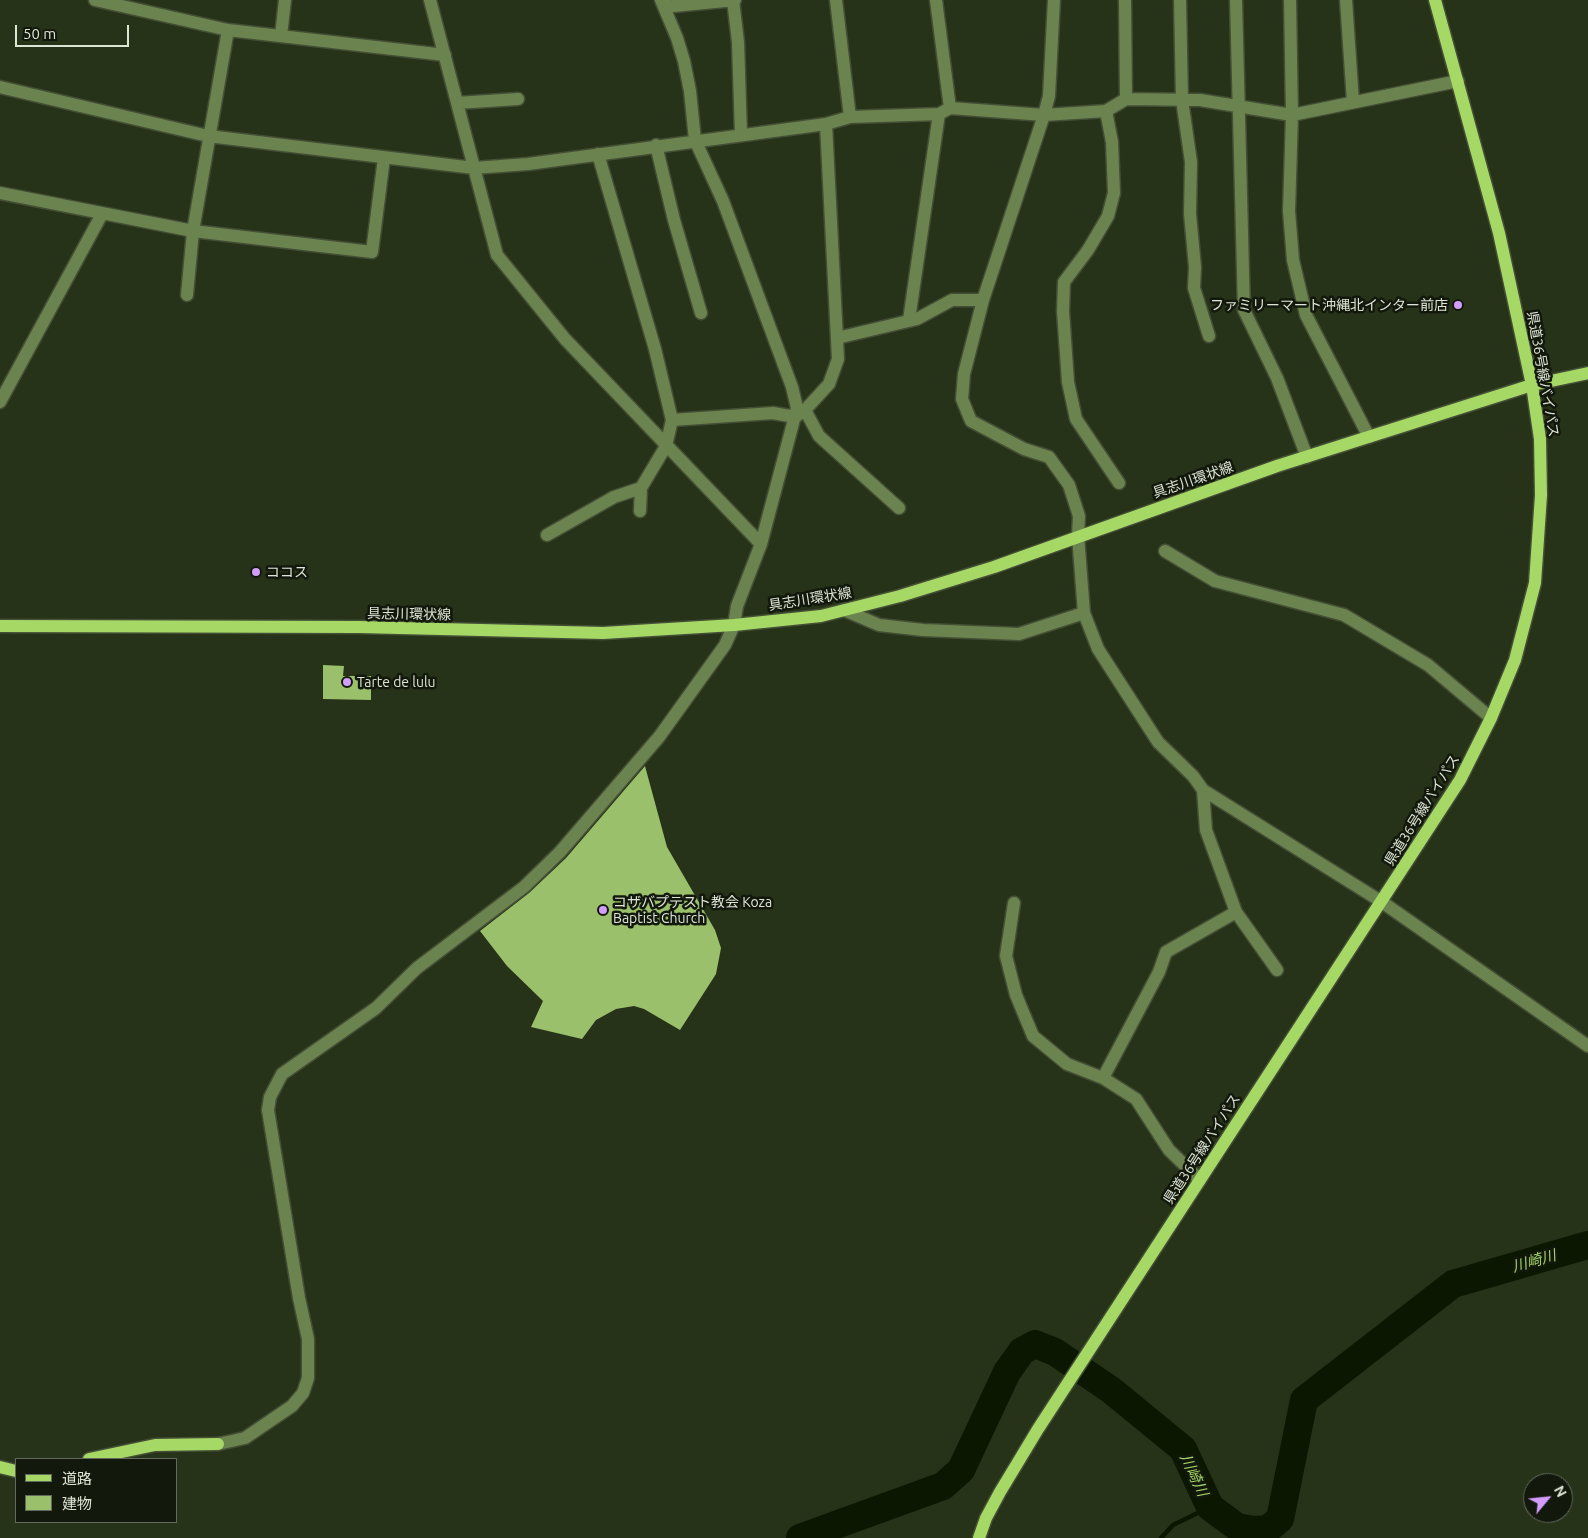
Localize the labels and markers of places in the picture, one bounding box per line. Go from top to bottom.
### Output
place label: ファミリーマート沖縄北インター前店 [1210,297,1448,313]
marker: ファミリーマート沖縄北インター前店 [1452,299,1464,311]
place label: ココス [266,564,308,580]
marker: ココス [250,566,262,578]
place label: Tarte de lulu [357,674,436,690]
marker: Tarte de lulu [341,676,353,688]
place label: コザバプテスト教会 Koza Baptist Church [613,894,772,926]
marker: コザバプテスト教会 Koza Baptist Church [597,904,609,916]

